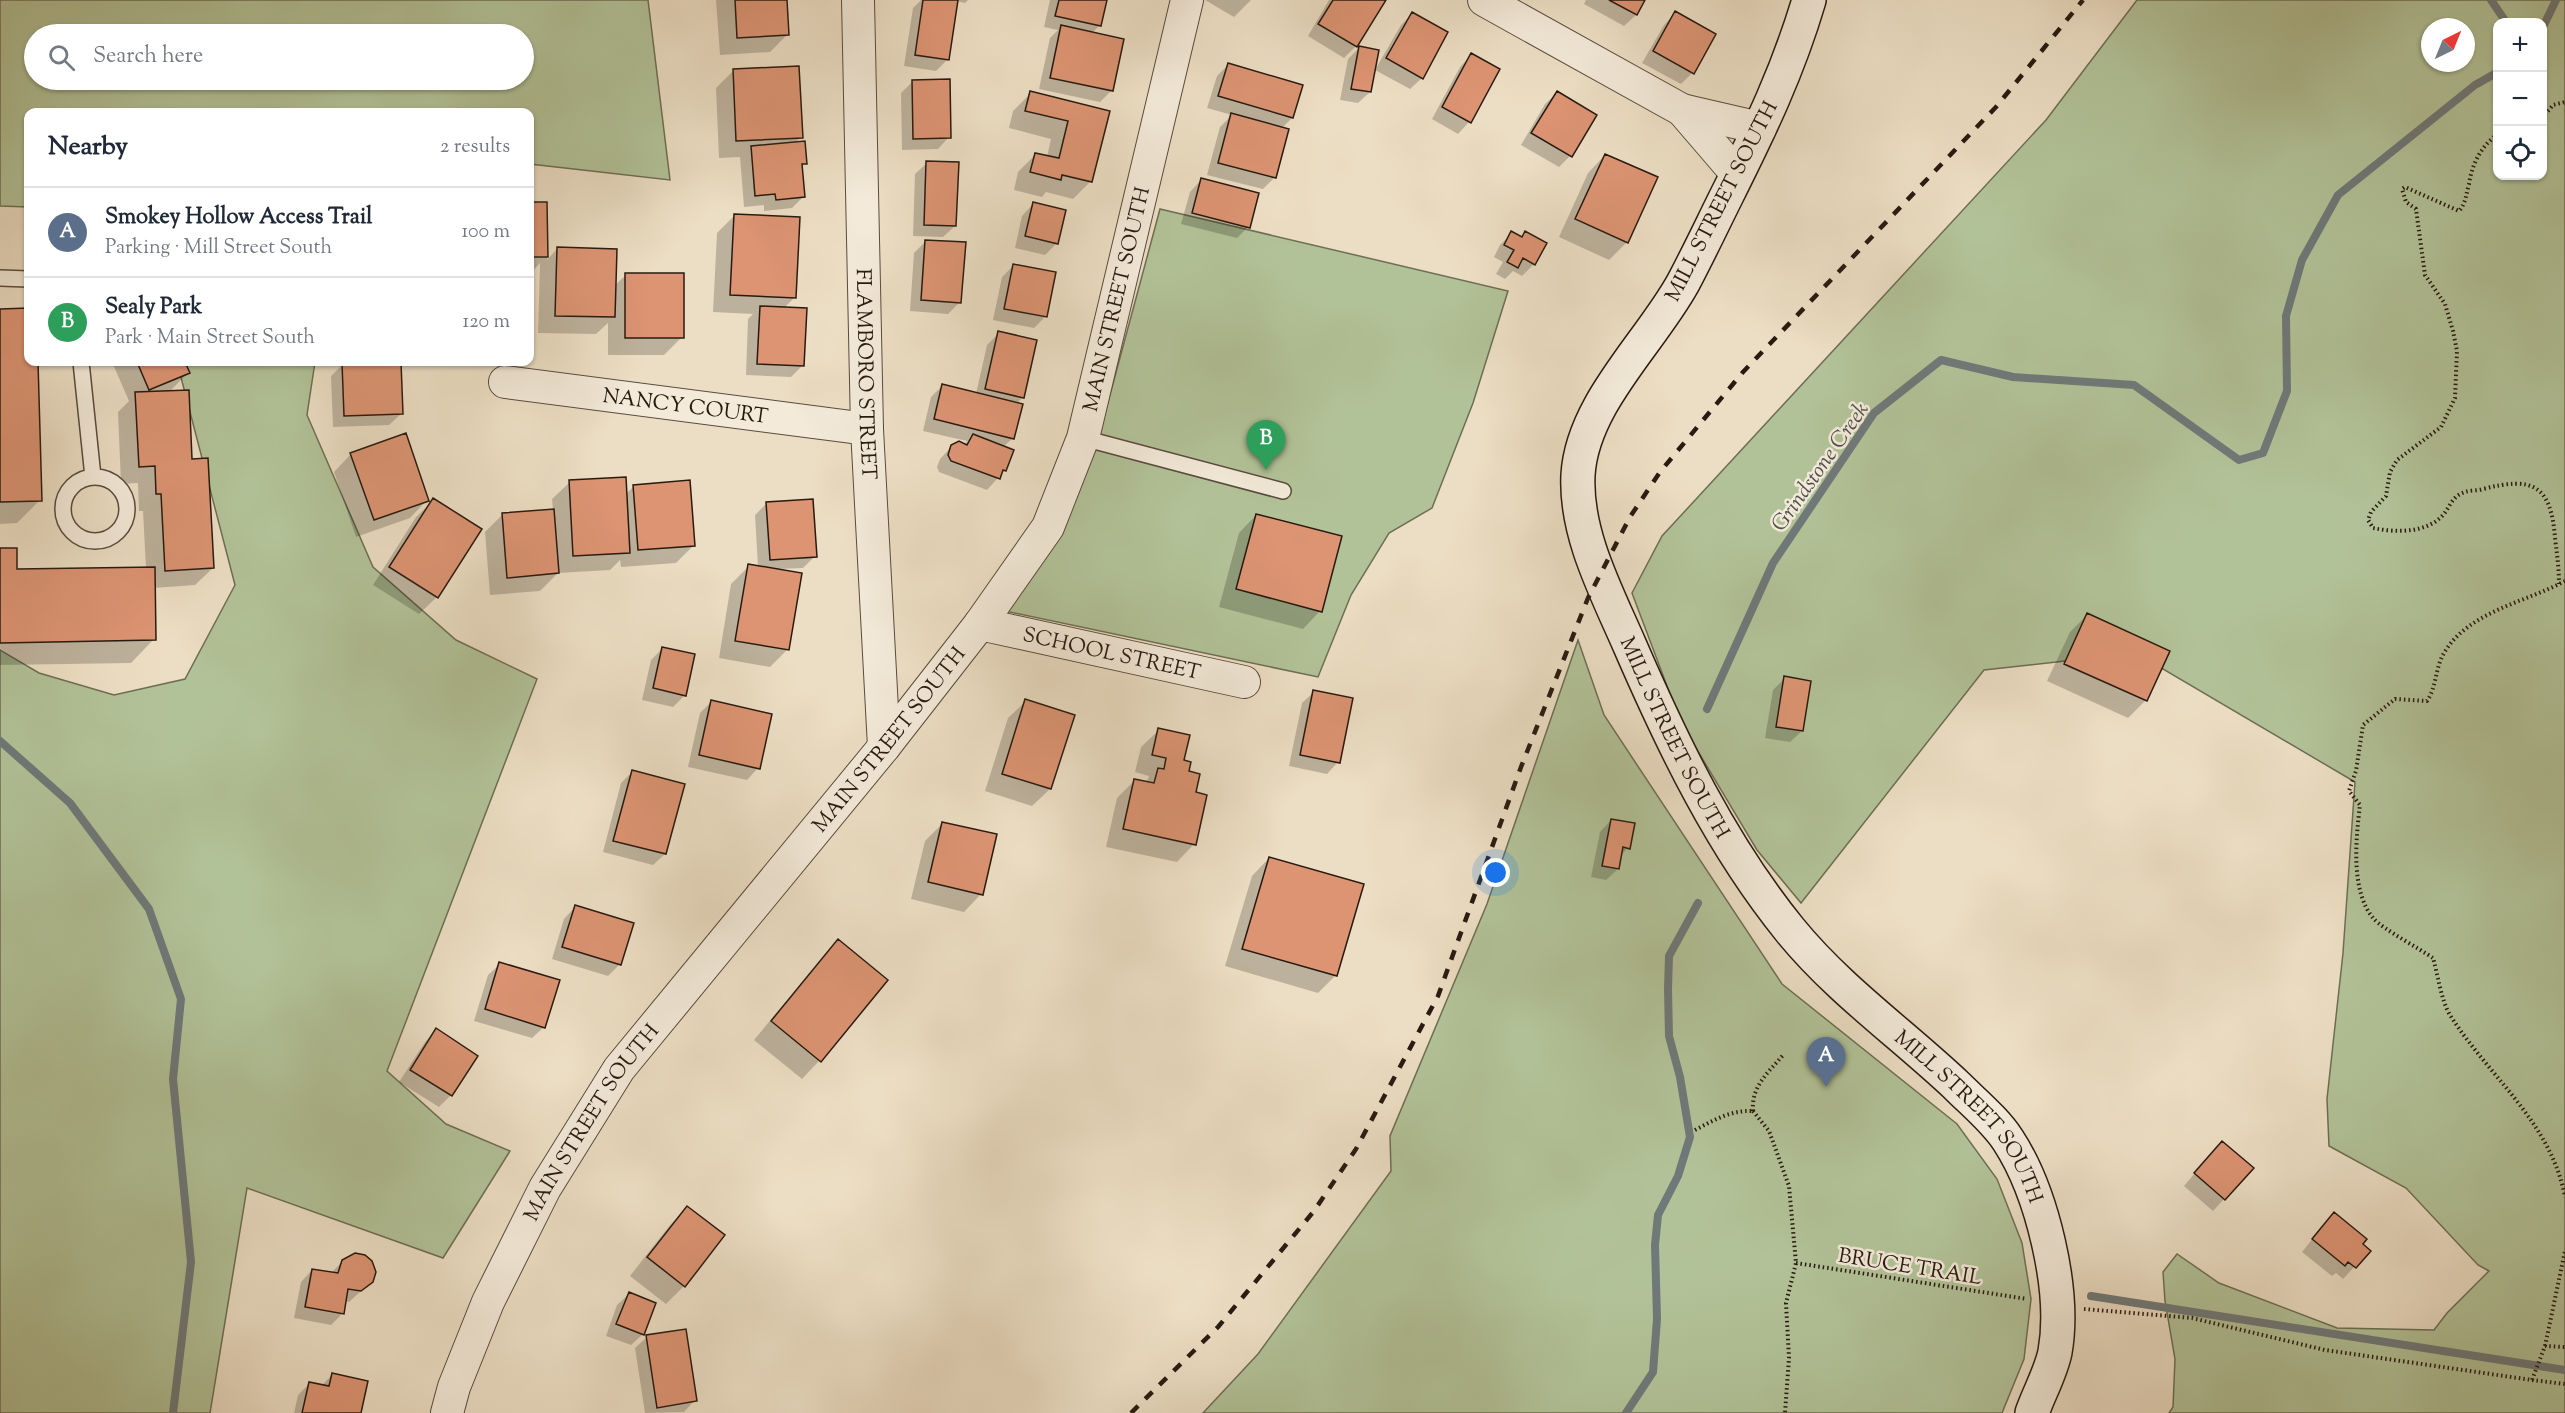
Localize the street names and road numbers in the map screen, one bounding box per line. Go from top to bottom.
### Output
street label: MILL STREET SOUTH [1659,96,1787,308]
street label: MAIN STREET SOUTH [1077,184,1159,415]
street label: FLAMBORO STREET [847,268,883,481]
street label: NANCY COURT [601,382,770,433]
street label: SCHOOL STREET [1020,621,1204,689]
street label: MILL STREET SOUTH [1611,632,1736,845]
street label: MAIN STREET SOUTH [806,641,974,840]
street label: MAIN STREET SOUTH [518,1018,667,1227]
street label: MILL STREET SOUTH [1887,1024,2049,1208]
street label: BRUCE TRAIL [1836,1242,1984,1294]

